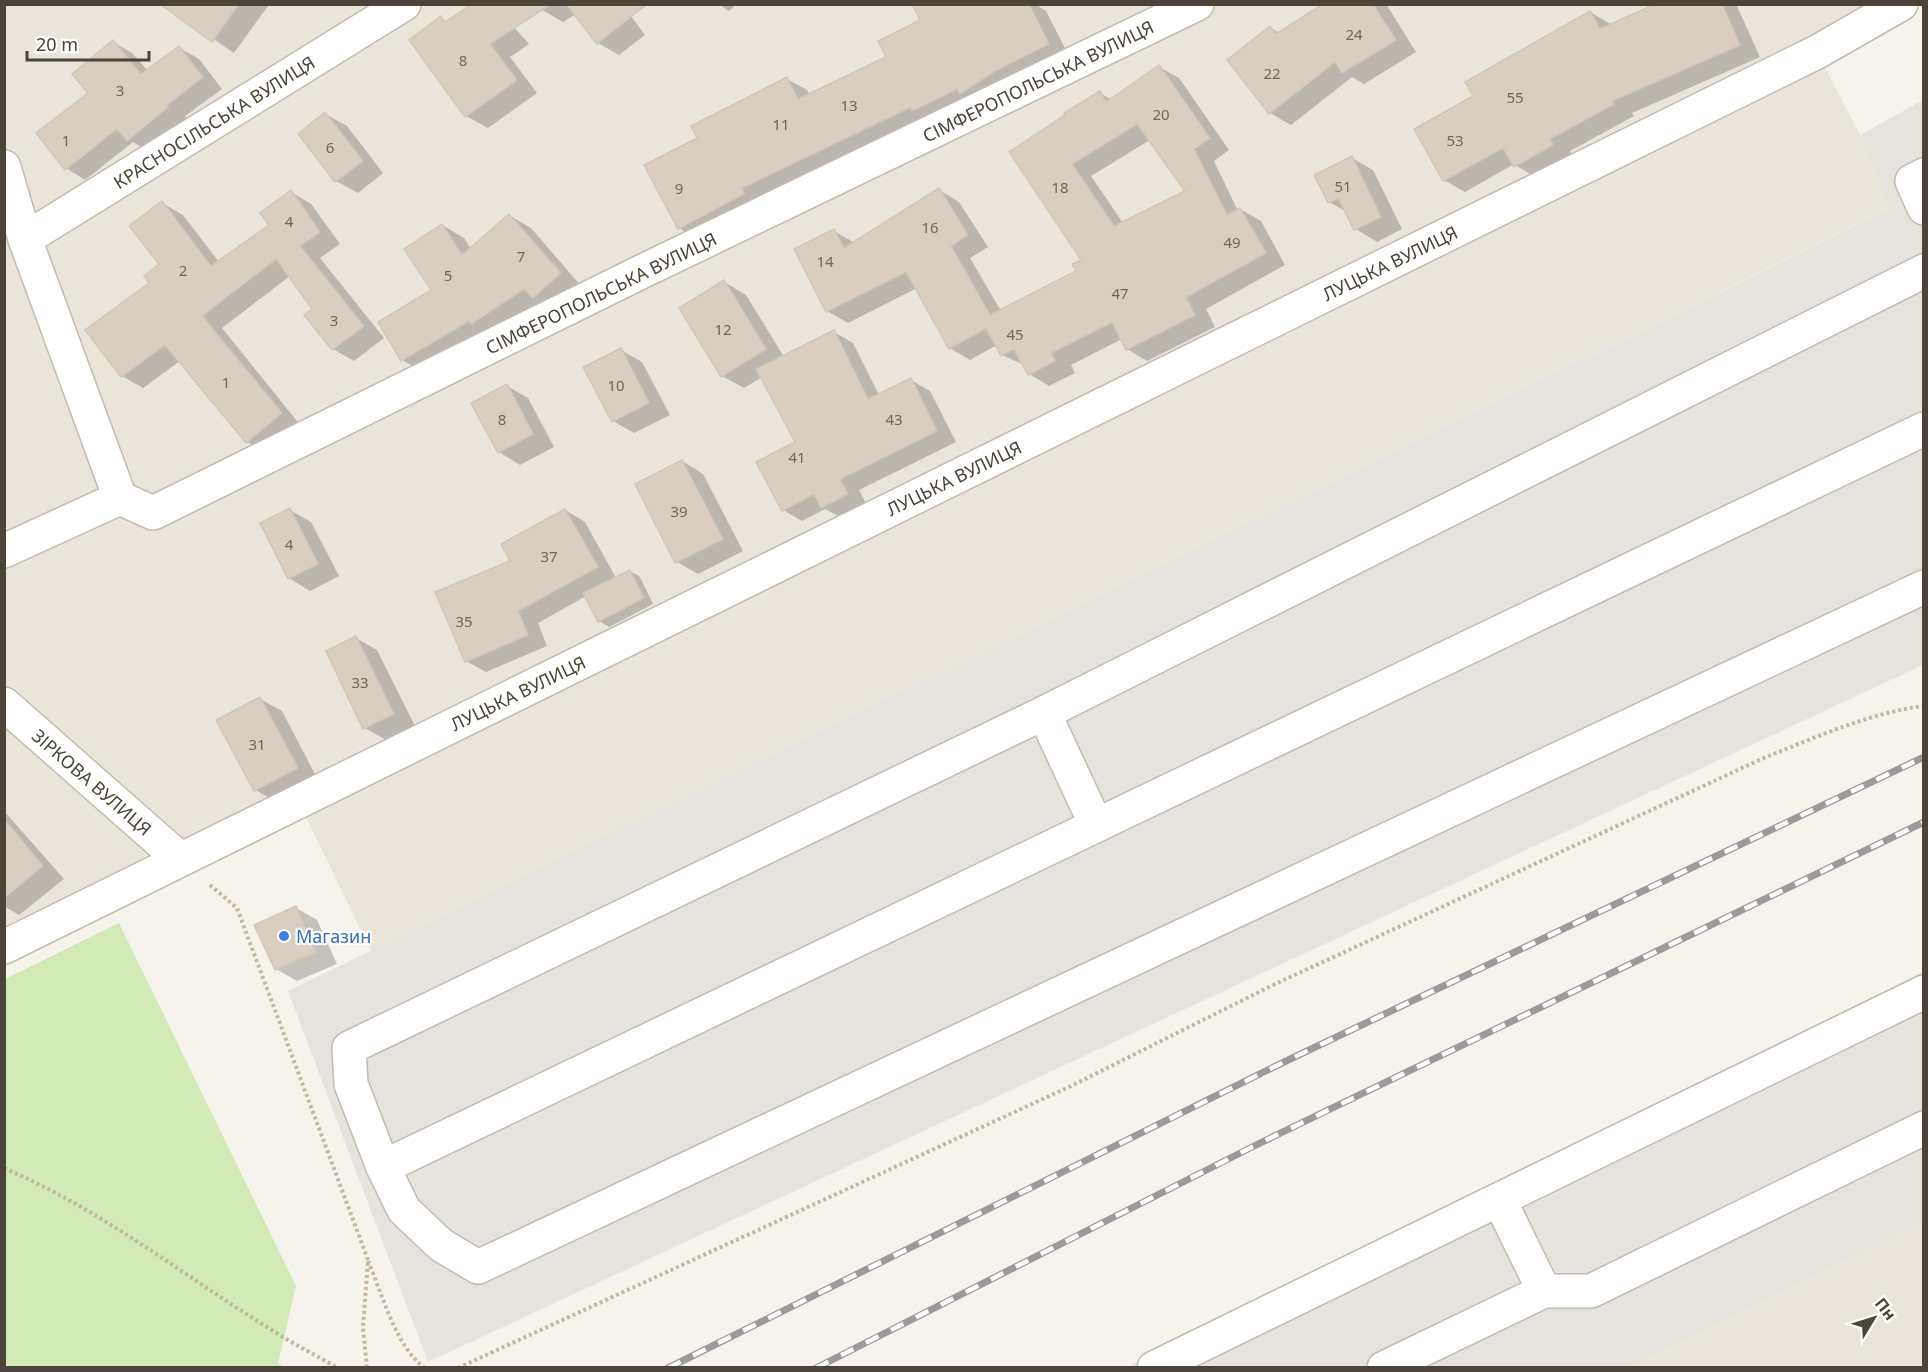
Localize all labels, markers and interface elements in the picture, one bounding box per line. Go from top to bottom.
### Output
street label: СІМФЕРОПОЛЬСЬКА ВУЛИЦЯ [918,14,1158,148]
scale bar [27,24,148,62]
house number: 24 [1345,24,1363,44]
text: 20 m [36,32,78,56]
street label: КРАСНОСІЛЬСЬКА ВУЛИЦЯ [109,50,319,194]
house number: 8 [459,50,467,70]
house number: 22 [1263,63,1281,83]
house number: 3 [116,80,124,100]
house number: 55 [1506,87,1524,107]
house number: 13 [840,95,858,115]
house number: 20 [1152,104,1170,124]
house number: 11 [772,114,790,134]
house number: 1 [62,130,70,150]
house number: 53 [1446,130,1464,150]
house number: 6 [326,137,334,157]
house number: 51 [1334,176,1352,196]
house number: 18 [1051,177,1069,197]
house number: 9 [675,178,683,198]
house number: 4 [285,211,294,231]
house number: 16 [921,217,939,237]
street label: ЛУЦЬКА ВУЛИЦЯ [1318,220,1462,306]
street label: СІМФЕРОПОЛЬСЬКА ВУЛИЦЯ [481,226,721,360]
house number: 49 [1223,232,1241,252]
house number: 7 [517,246,525,266]
house number: 14 [816,251,834,271]
house number: 2 [179,260,187,280]
house number: 5 [444,265,452,285]
house number: 47 [1111,283,1129,303]
house number: 3 [330,310,338,330]
house number: 12 [714,319,732,339]
house number: 45 [1006,324,1024,344]
house number: 1 [222,372,230,392]
house number: 10 [607,375,625,395]
house number: 8 [498,409,506,429]
house number: 43 [885,409,903,429]
street label: ЛУЦЬКА ВУЛИЦЯ [882,435,1026,521]
house number: 41 [788,447,806,467]
house number: 39 [670,501,688,521]
house number: 4 [285,534,294,554]
house number: 37 [540,546,558,566]
house number: 35 [455,611,473,631]
street label: ЛУЦЬКА ВУЛИЦЯ [446,650,590,736]
house number: 33 [351,672,369,692]
street label: ЗІРКОВА ВУЛИЦЯ [27,723,157,841]
house number: 31 [248,734,266,754]
place label: Магазин [296,924,371,948]
marker: Магазин [277,929,291,943]
north arrow [1844,1288,1904,1348]
text: Пн [1870,1293,1901,1324]

